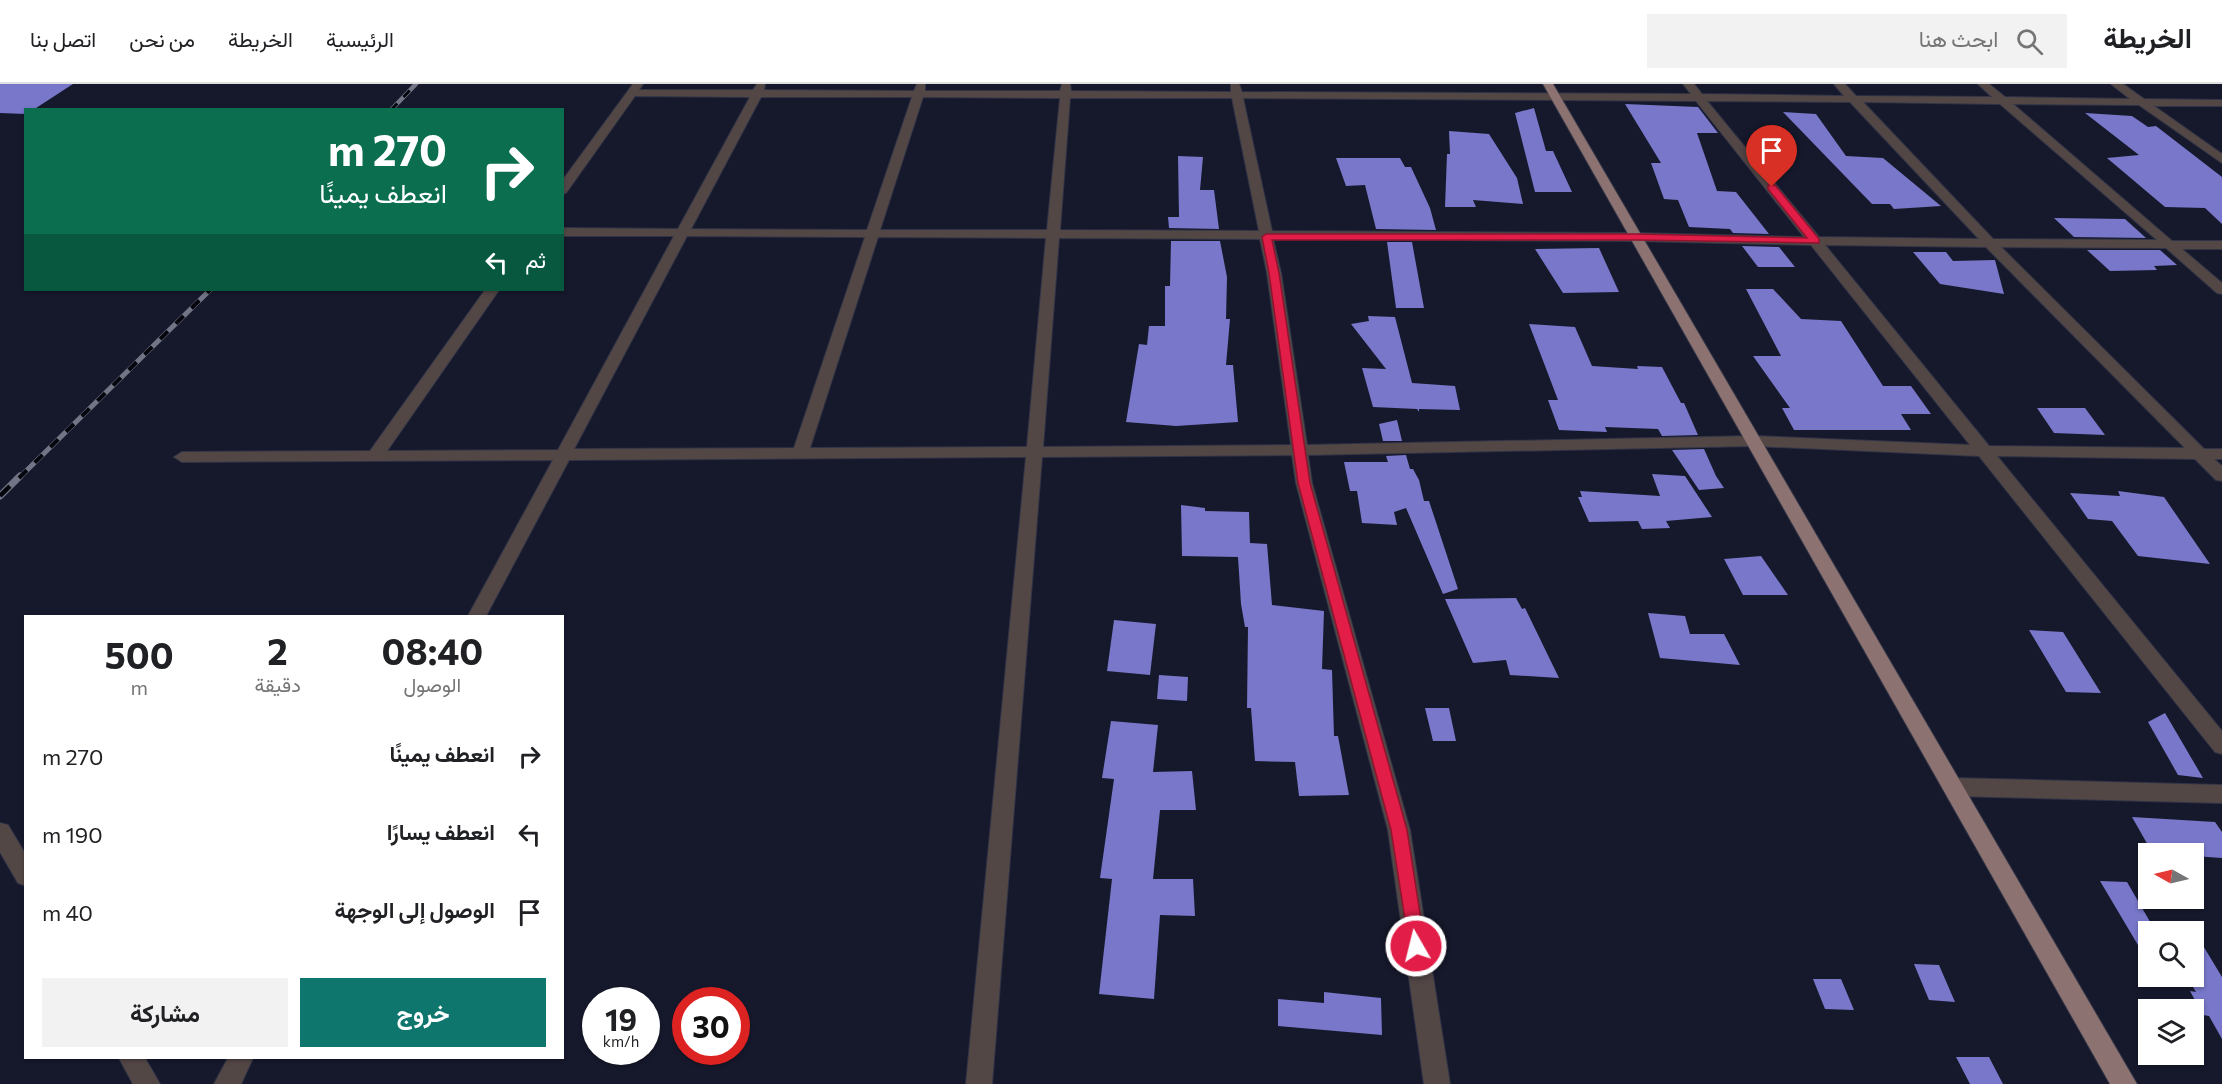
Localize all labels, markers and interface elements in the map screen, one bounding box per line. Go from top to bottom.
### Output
search box [1647,14,2067,68]
text: الخريطة [2103,20,2192,54]
text: ابحث هنا [1919,25,1998,52]
icon: search [2013,25,2046,58]
text: اتصل بنا [30,26,96,51]
text: من نحن [129,26,195,51]
text: الخريطة [228,26,293,51]
text: الرئيسية [326,26,394,51]
text: 270 m [328,123,447,175]
pin [1746,125,1797,187]
icon: right [468,132,546,210]
icon: arrive [1755,134,1788,167]
text: انعطف يمينًا [319,176,447,209]
icon: left [480,246,513,279]
text: ثم [525,246,546,273]
text: 2 [267,628,288,672]
text: 08:40 [382,628,483,672]
text: 500 [105,632,174,676]
text: دقيقة [254,672,301,696]
text: الوصول [404,672,461,696]
text: m [130,675,148,699]
text: انعطف يمينًا [389,740,495,767]
icon: right [513,740,546,773]
text: 270 m [42,743,103,770]
text: انعطف يسارًا [387,818,495,845]
icon: left [513,818,546,851]
text: 190 m [42,821,103,848]
north arrow [2138,843,2204,909]
map controls [2138,843,2204,1065]
text: الوصول إلى الوجهة [335,896,495,923]
icon: arrive [513,896,546,929]
text: 40 m [42,899,93,926]
position arrow [1384,914,1448,978]
button: search [2138,921,2204,987]
button: مشاركة [42,978,288,1047]
button: خروج [300,978,546,1047]
speed limit sign: 30 [672,987,750,1065]
button: layers [2138,999,2204,1065]
text: 19 [605,1000,637,1037]
text: km/h [603,1032,639,1050]

